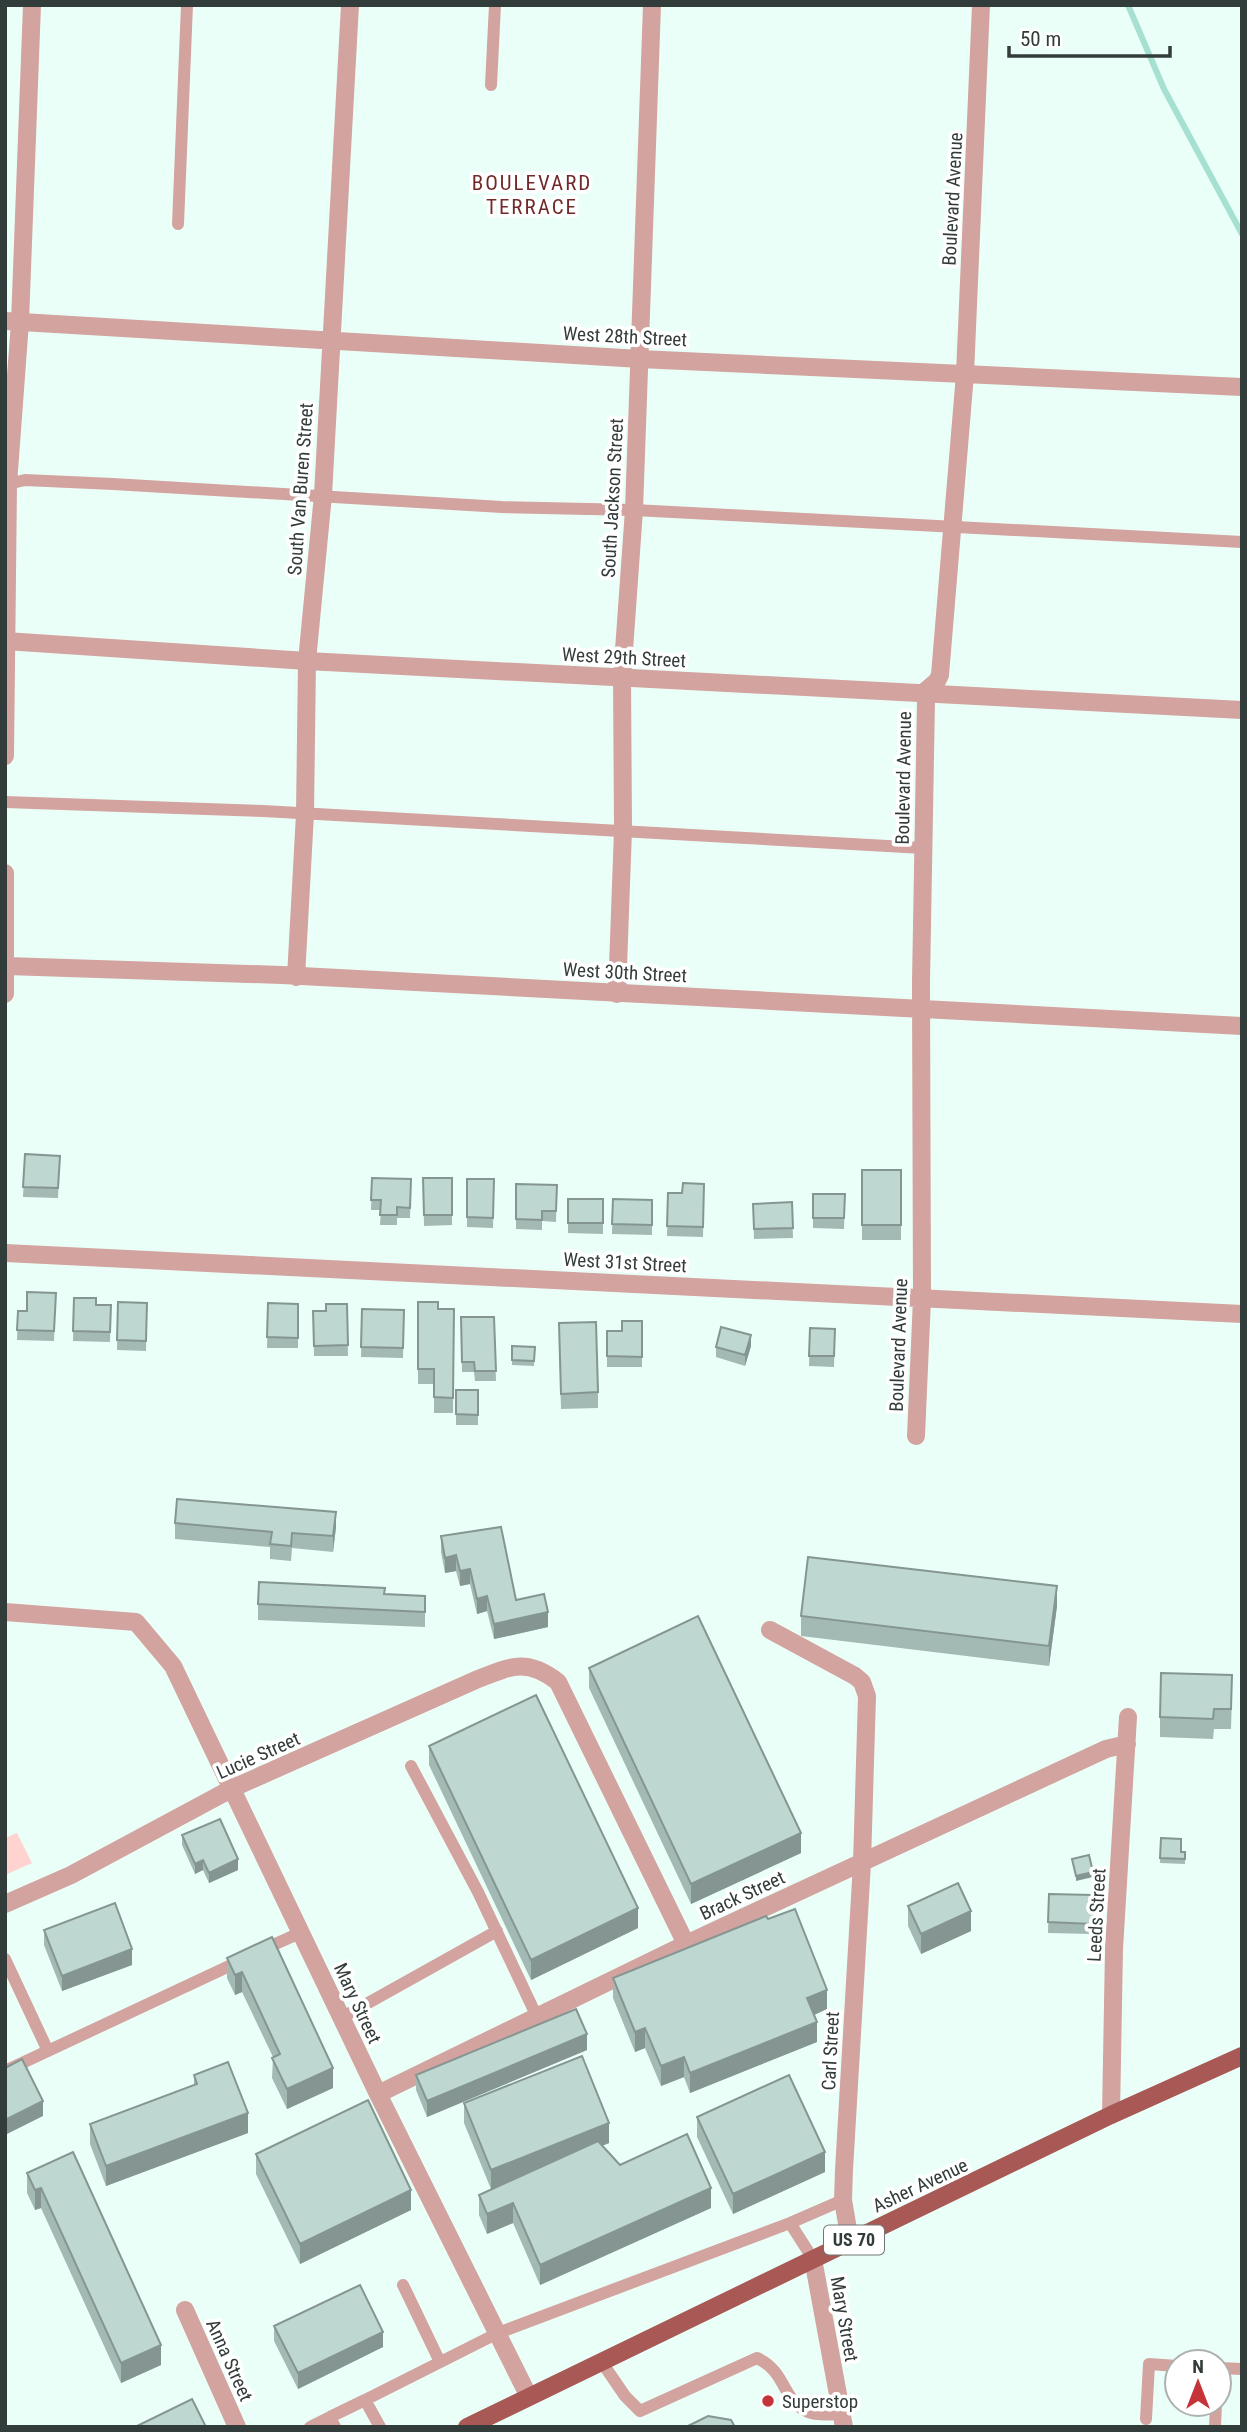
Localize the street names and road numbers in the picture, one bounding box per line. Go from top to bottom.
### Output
street label: Boulevard Avenue [938,132,967,266]
street label: West 28th Street [562,322,688,351]
street label: South Van Buren Street [283,402,318,576]
street label: South Jackson Street [597,418,628,578]
street label: West 29th Street [561,643,687,672]
street label: Boulevard Avenue [891,711,916,845]
street label: West 30th Street [562,958,688,987]
street label: West 31st Street [563,1248,687,1277]
street label: Boulevard Avenue [885,1278,912,1412]
street label: Lucie Street [213,1727,303,1784]
street label: Brack Street [696,1866,788,1925]
street label: Leeds Street [1083,1868,1110,1962]
street label: Mary Street [329,1959,386,2047]
street label: Carl Street [817,2011,844,2091]
street label: Asher Avenue [869,2153,972,2218]
road number: US 70 [824,2226,884,2254]
street label: Mary Street [826,2275,863,2364]
street label: Anna Street [201,2316,258,2405]

